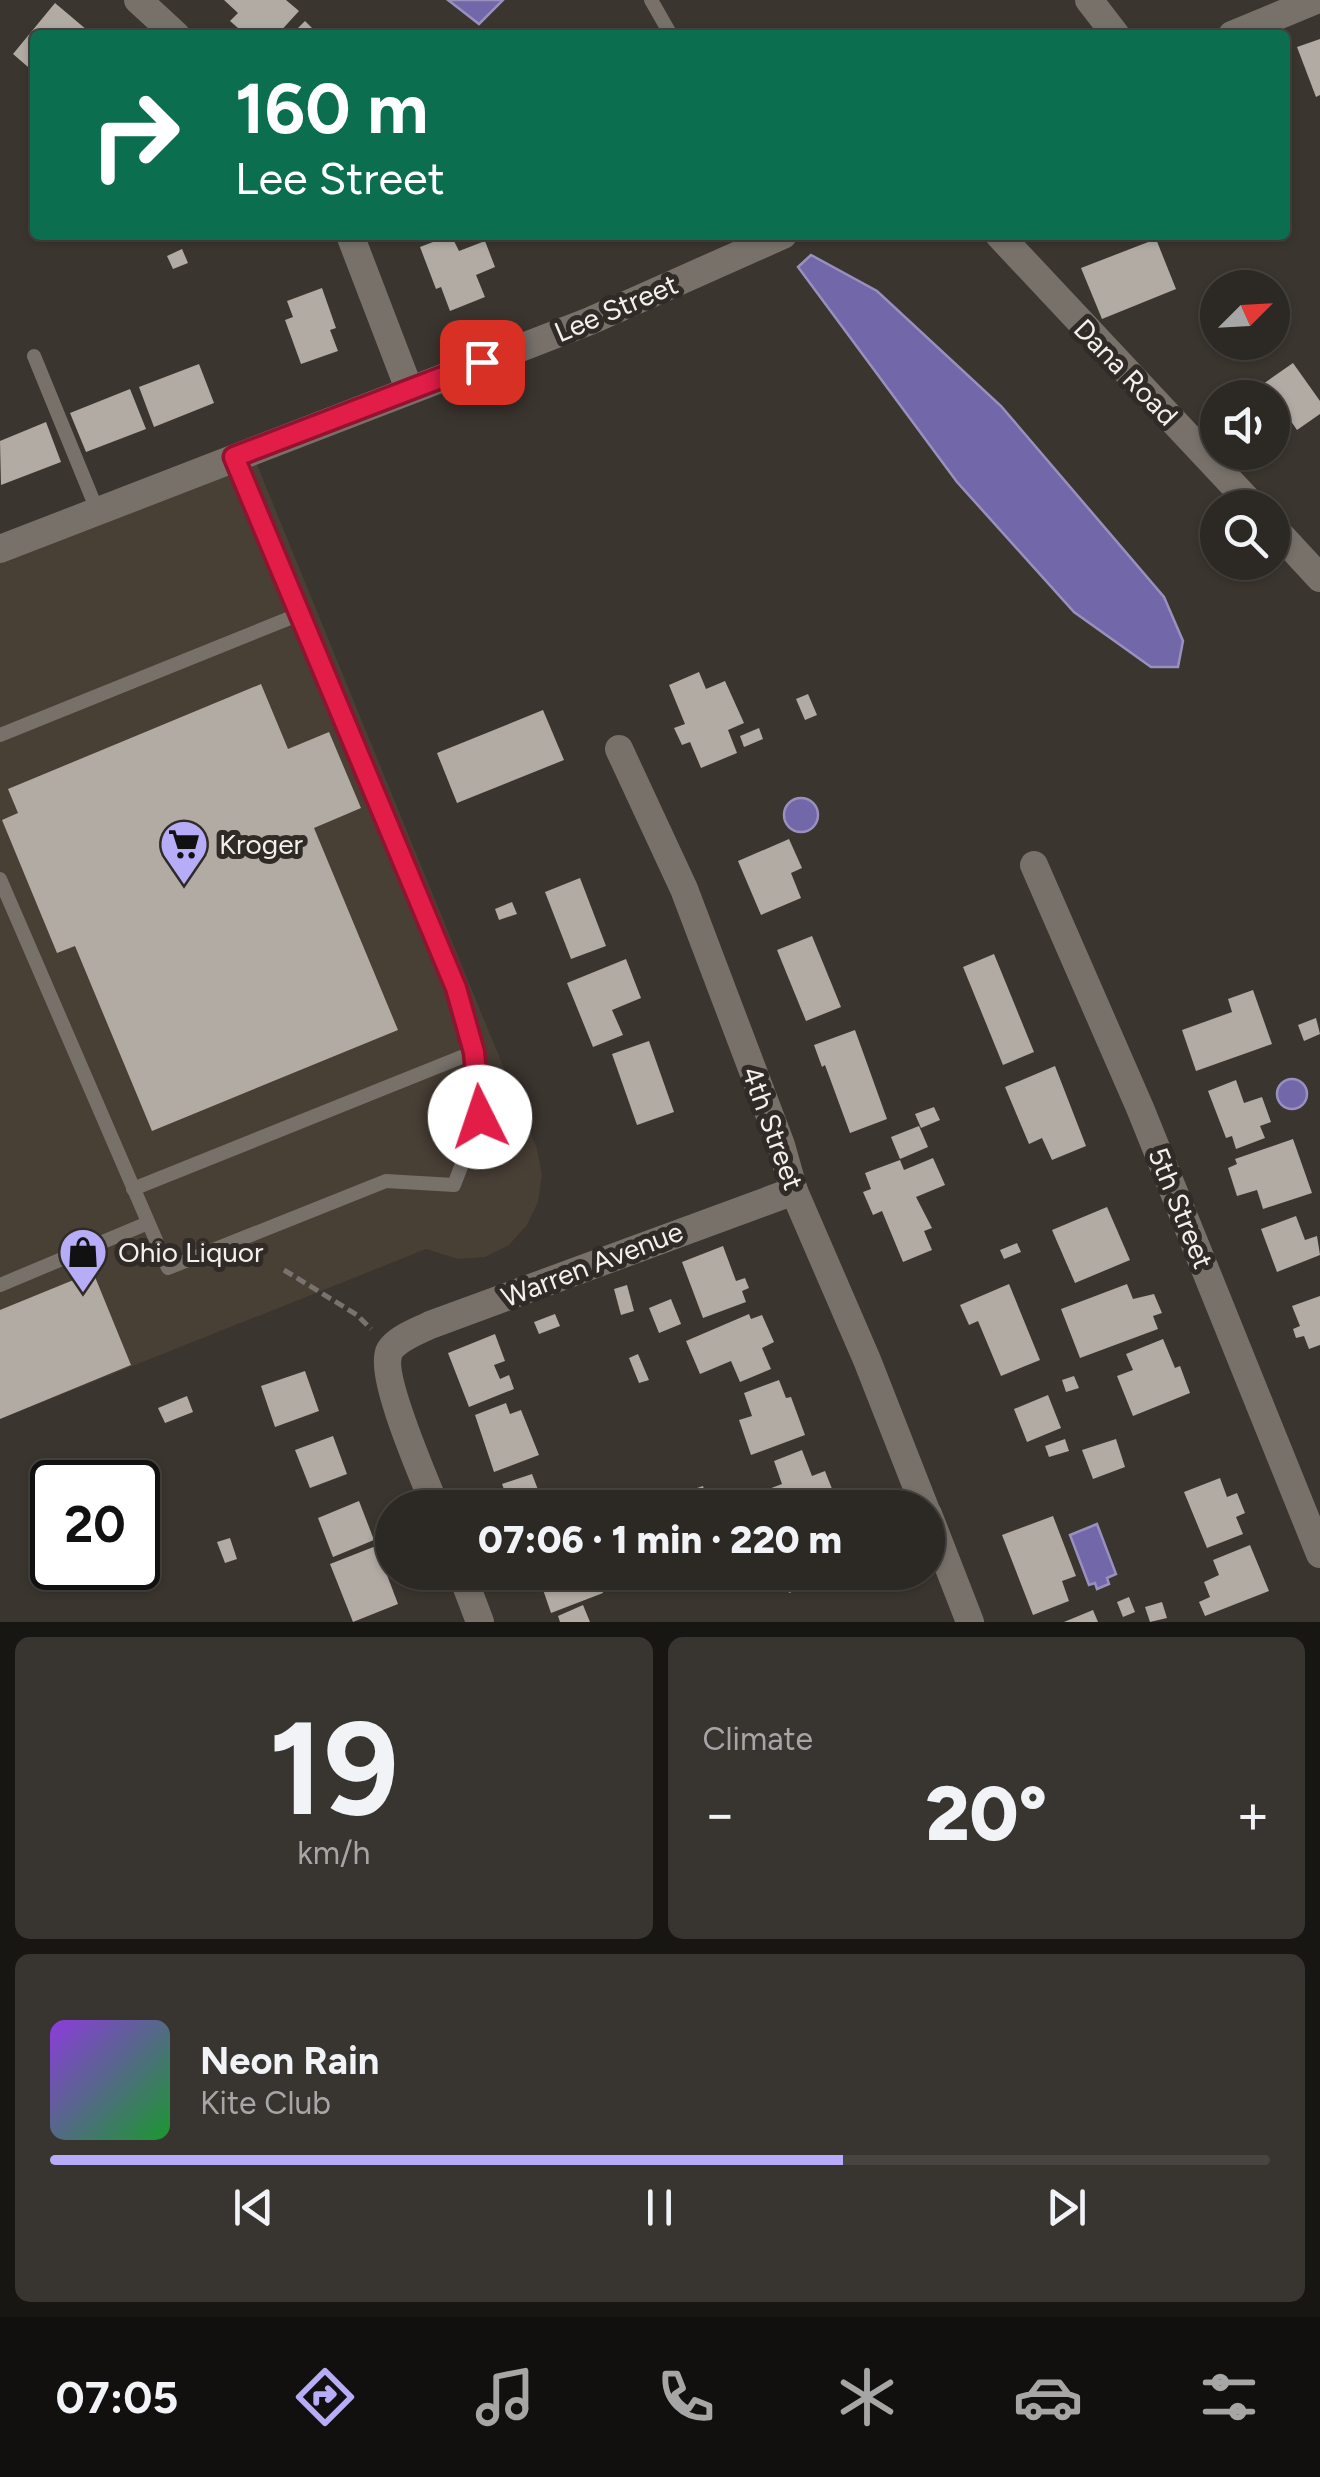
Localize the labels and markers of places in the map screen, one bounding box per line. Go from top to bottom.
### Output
pin [440,320,525,405]
supermarket icon: Kroger [158,818,210,886]
place label: Kroger [219,827,303,861]
shop icon: Ohio Liquor [57,1226,109,1294]
place label: Ohio Liquor [118,1235,264,1269]

